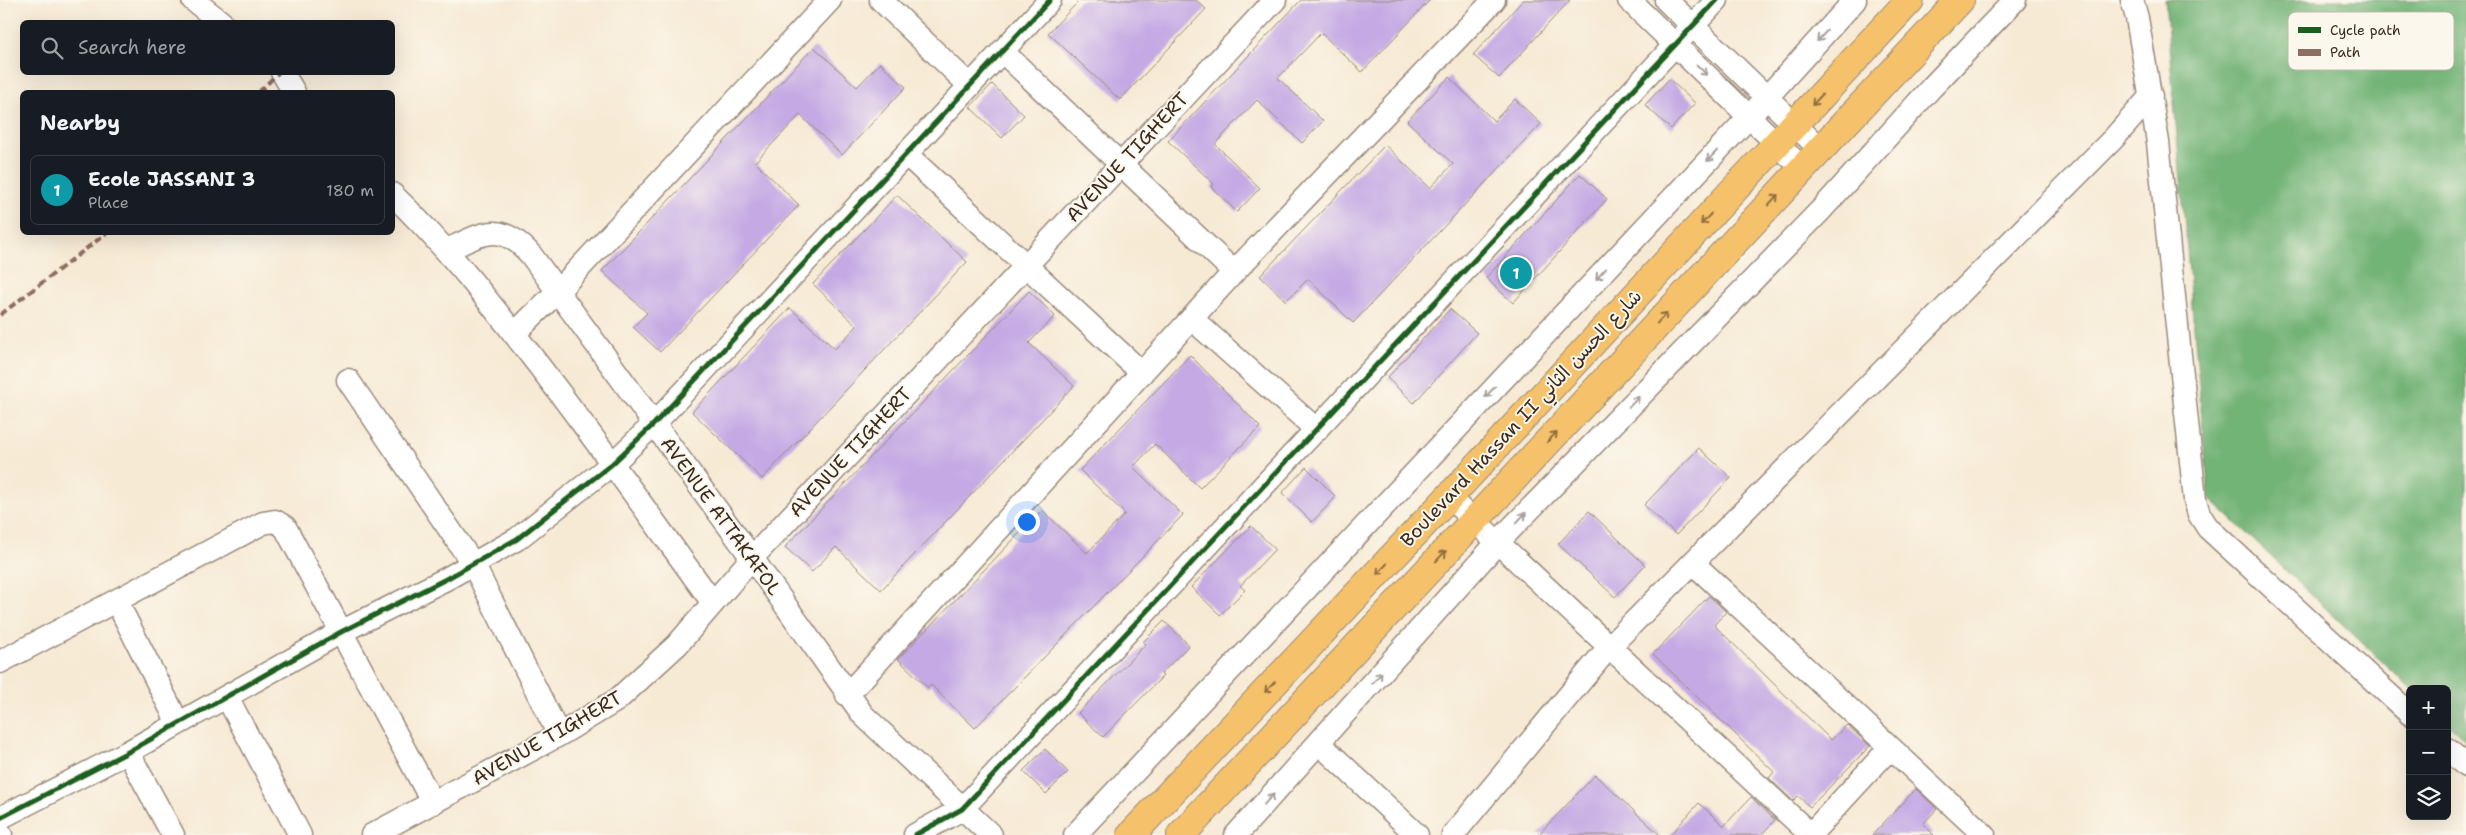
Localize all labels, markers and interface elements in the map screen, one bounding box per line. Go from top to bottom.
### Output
legend [2288,12,2454,70]
search box [20,20,395,75]
text: Cycle path [2330,21,2401,39]
one-way arrow [1817,29,1828,42]
icon: search [38,34,66,62]
text: Search here [78,35,187,60]
text: Path [2330,43,2361,61]
one-way arrow [1696,64,1709,76]
street label: AVENUE TIGHERT [1060,86,1194,227]
one-way arrow [1811,93,1823,106]
text: Nearby [40,109,120,137]
one-way arrow [1706,149,1718,162]
text: Ecole JASSANI 3 [88,167,255,192]
text: 1 [53,180,61,201]
text: 180 m [326,180,374,201]
text: Place [88,192,129,213]
one-way arrow [1767,193,1779,206]
one-way arrow [1700,212,1712,225]
pin: 1 [1500,254,1532,292]
one-way arrow [1595,267,1607,280]
street label: Boulevard Hassan II شارع الحسن الثاني [1395,284,1650,555]
one-way arrow [1656,312,1668,325]
street label: AVENUE TIGHERT [783,381,917,522]
one-way arrow [1484,386,1496,399]
one-way arrow [1628,396,1640,408]
one-way arrow [1546,431,1558,444]
street label: AVENUE ATTAKAFOL [655,432,787,600]
your location [1014,509,1040,535]
one-way arrow [1515,512,1527,524]
one-way arrow [1435,550,1447,562]
one-way arrow [1376,562,1388,575]
one-way arrow [1372,672,1383,685]
one-way arrow [1264,681,1276,693]
street label: AVENUE TIGHERT [468,685,627,791]
map controls [2406,685,2451,820]
button: + [2406,685,2451,730]
button: − [2406,730,2451,775]
button: layers [2406,775,2451,820]
one-way arrow [1263,793,1275,806]

